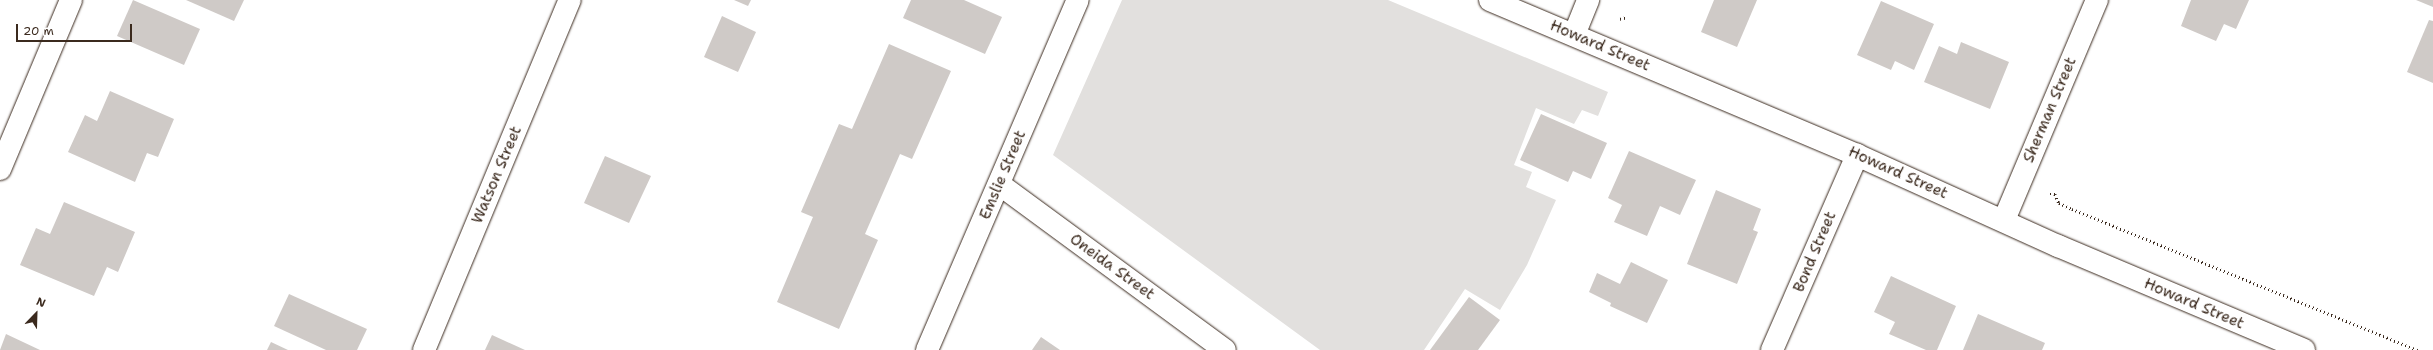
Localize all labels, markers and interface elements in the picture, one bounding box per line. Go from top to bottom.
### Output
scale bar [18,16,134,42]
street label: Howard Street [1547,17,1653,75]
text: 20 m [23,23,54,39]
street label: Sherman Street [2020,55,2080,165]
street label: Watson Street [468,124,526,226]
street label: Emslie Street [976,128,1030,222]
street label: Howard Street [1846,143,1950,203]
street label: Bond Street [1790,209,1840,295]
street label: Oneida Street [1066,230,1158,304]
street label: Howard Street [2141,275,2247,333]
north arrow [16,294,56,334]
text: N [34,294,48,311]

